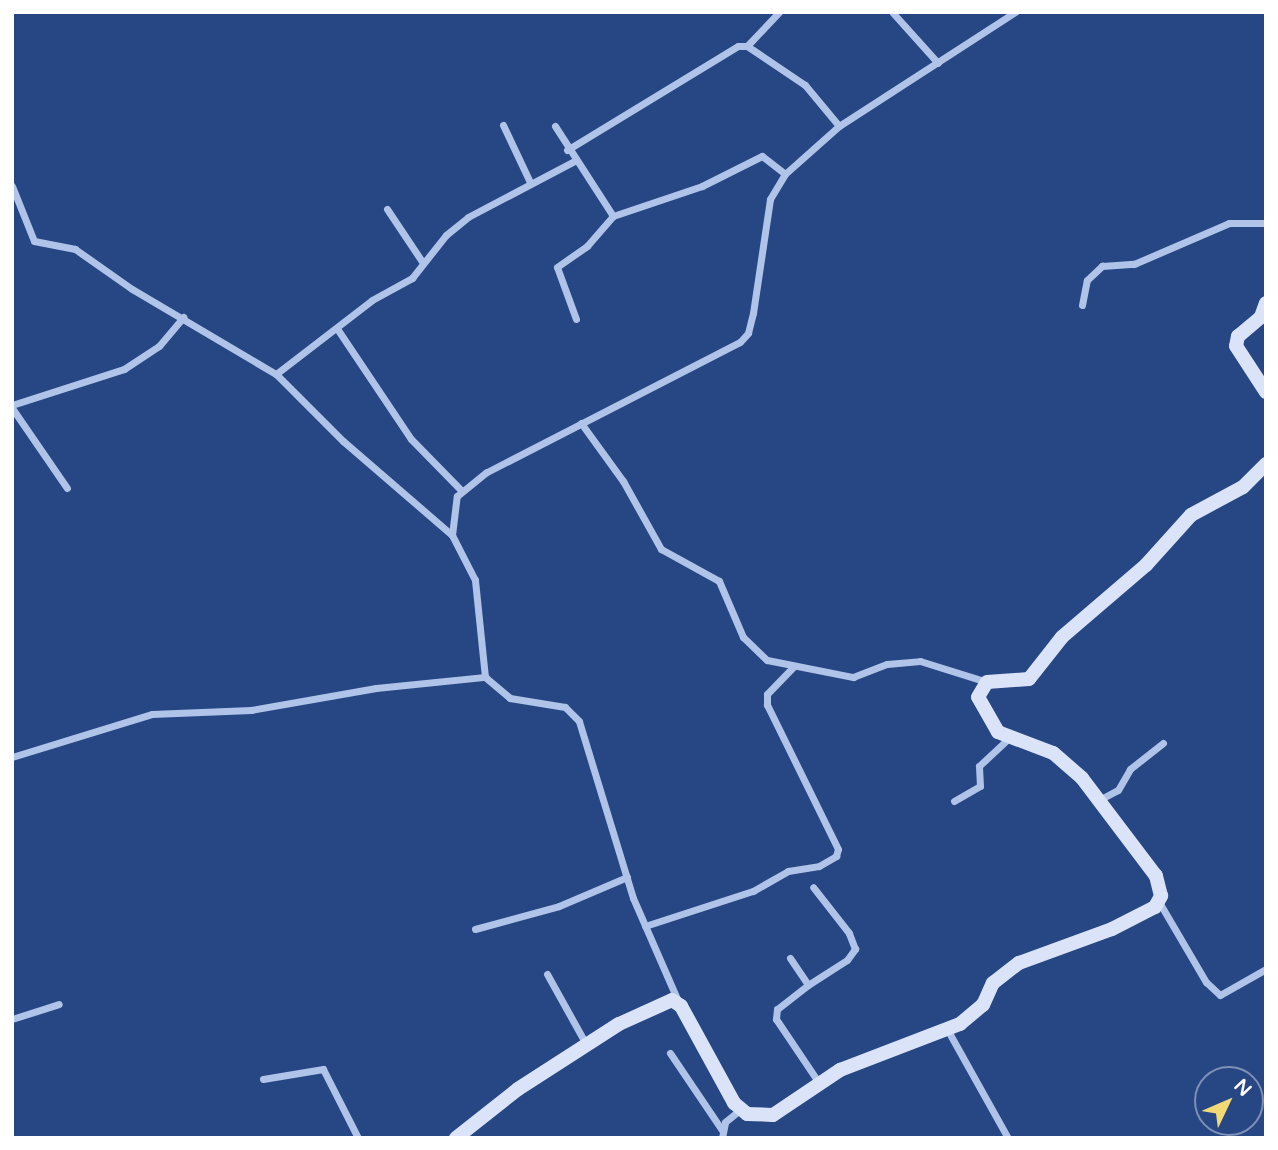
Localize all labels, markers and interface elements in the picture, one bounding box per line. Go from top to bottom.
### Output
north arrow [1194,1066,1264,1136]
text: N [1229,1075,1256,1101]

